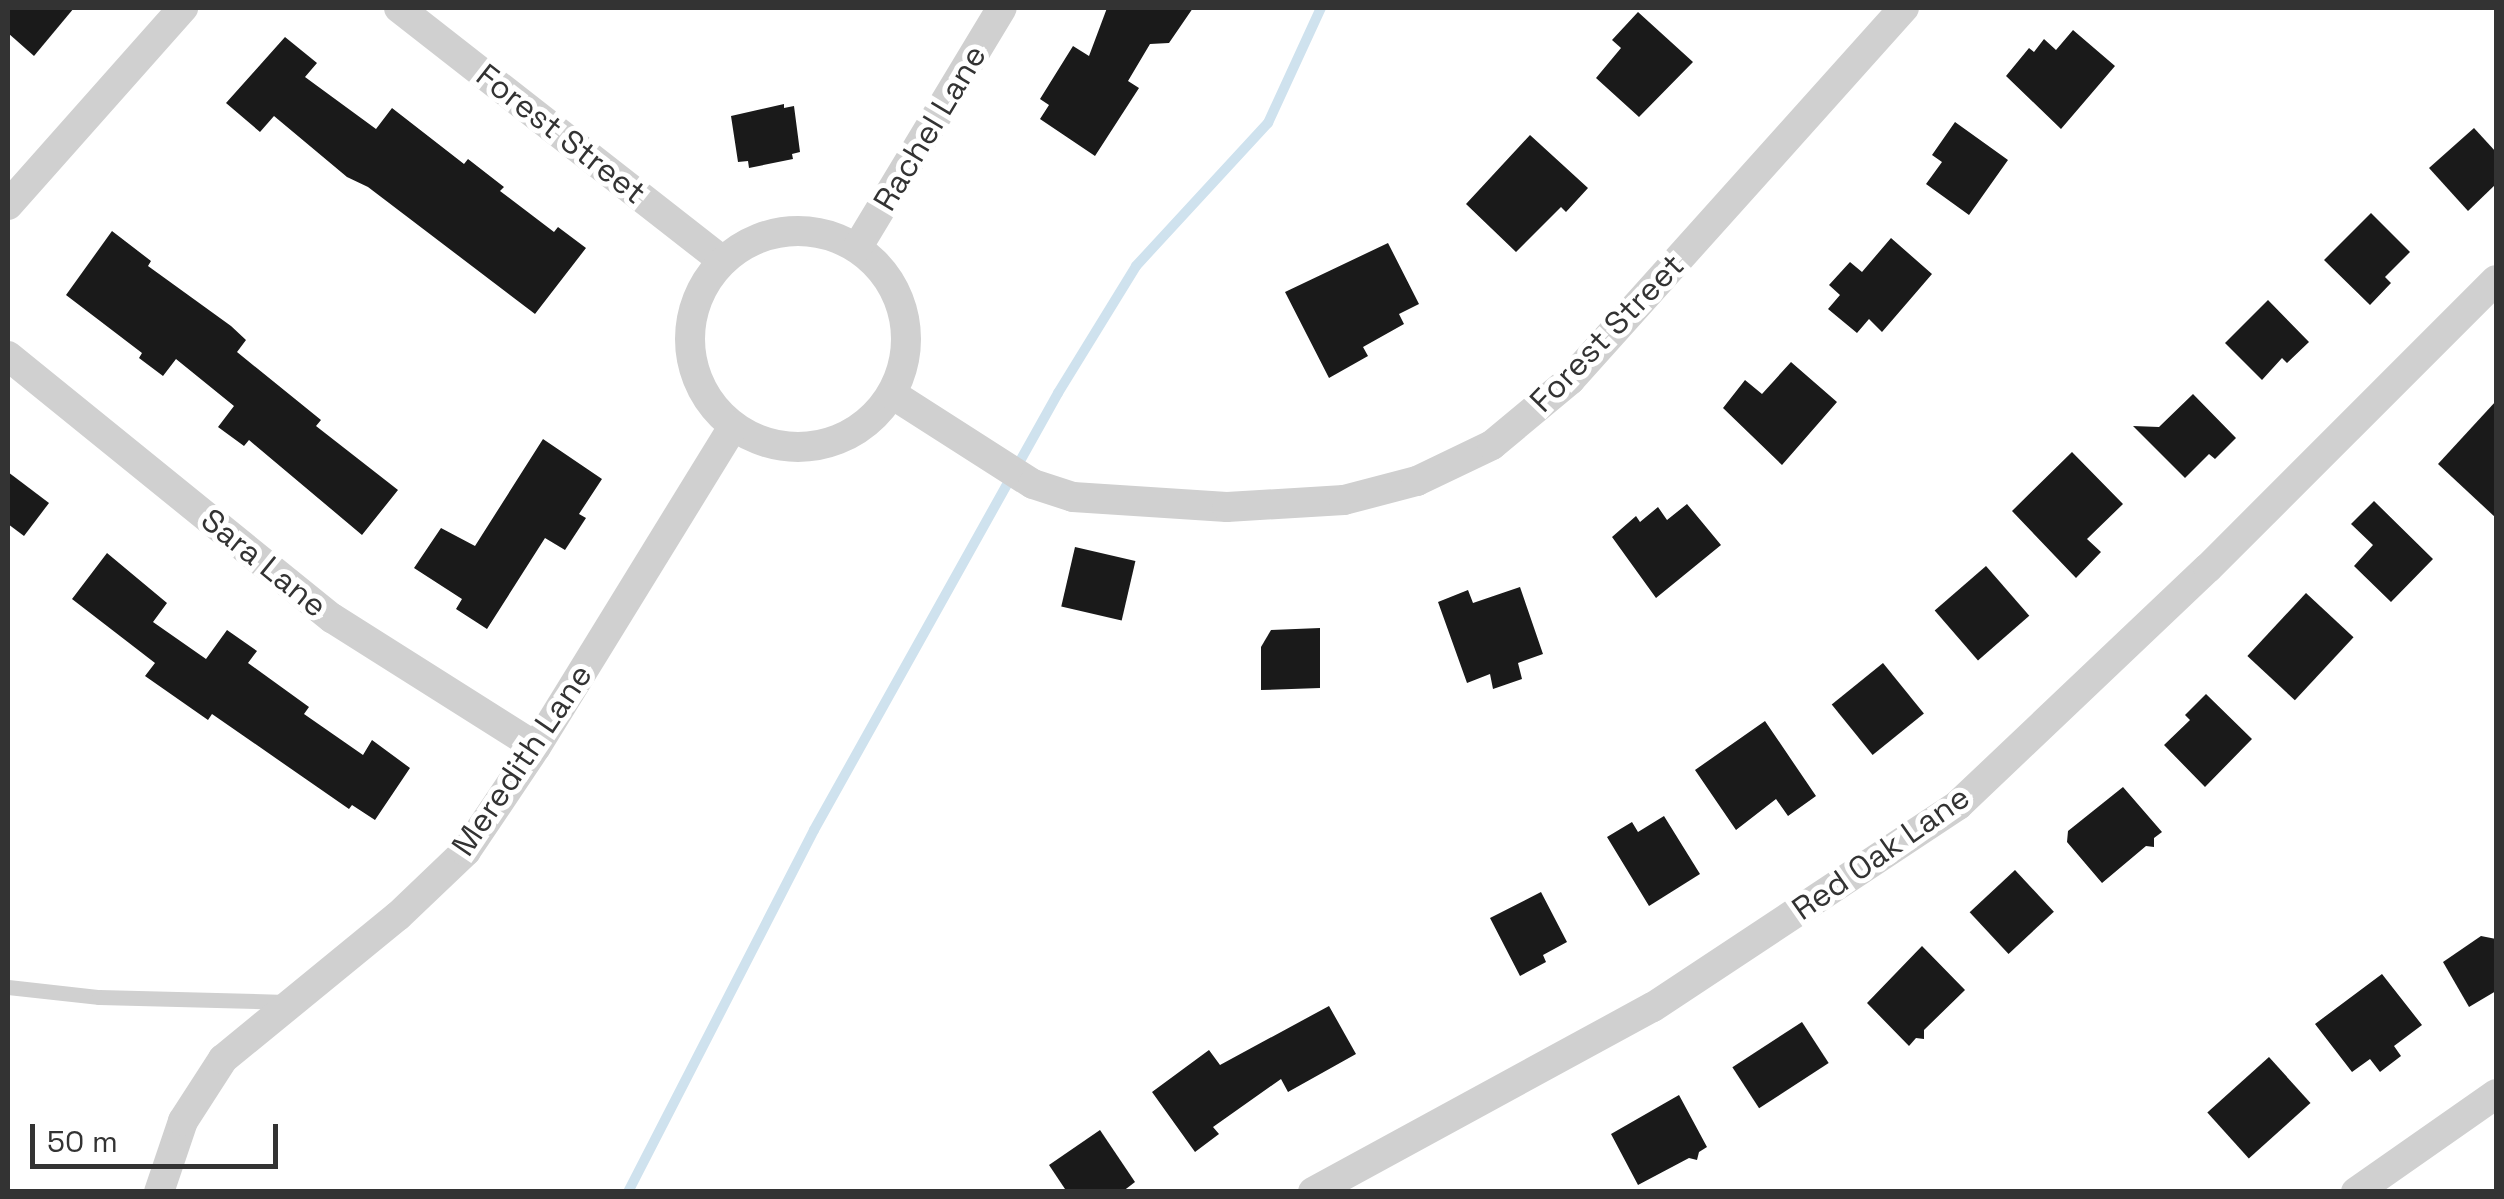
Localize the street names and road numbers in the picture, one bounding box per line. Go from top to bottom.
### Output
street label: Rachel Lane [866,38,994,218]
street label: Forest Street [469,56,653,212]
street label: Forest Street [1522,246,1692,420]
street label: Sara Lane [193,501,335,625]
street label: Meredith Lane [444,657,600,863]
street label: Red Oak Lane [1785,778,1977,928]

